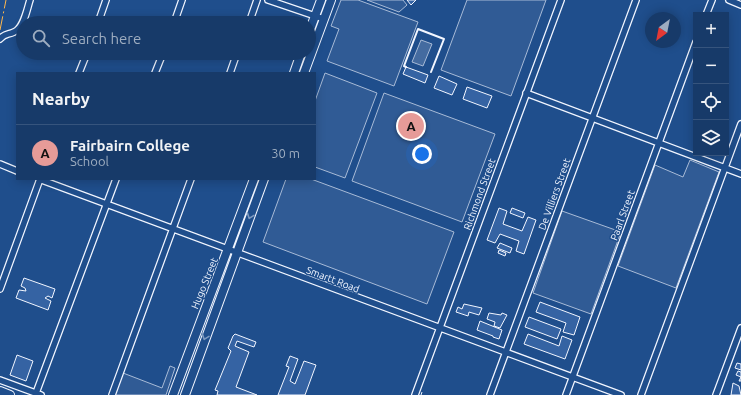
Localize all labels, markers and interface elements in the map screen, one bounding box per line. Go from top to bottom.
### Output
north arrow [645,12,681,48]
map controls [693,12,729,156]
button: + [693,12,729,48]
search box [16,16,316,60]
icon: search [30,27,52,49]
text: Search here [62,30,141,47]
button: − [693,48,729,84]
button: locate [693,84,729,120]
text: Nearby [32,89,90,108]
pin: A [398,111,424,141]
button: layers [693,120,729,156]
text: Fairbairn College [70,137,190,154]
your location [412,144,432,164]
text: A [40,146,50,160]
text: 30 m [271,146,300,160]
text: School [70,154,109,168]
street label: Richmond Street [461,157,498,231]
street label: De Villiers Street [536,157,573,232]
street label: Paarl Street [608,188,637,242]
one-way arrow [247,212,255,219]
street label: Hugo Street [189,256,220,311]
street label: Smartt Road [305,264,361,295]
one-way arrow [202,334,210,341]

